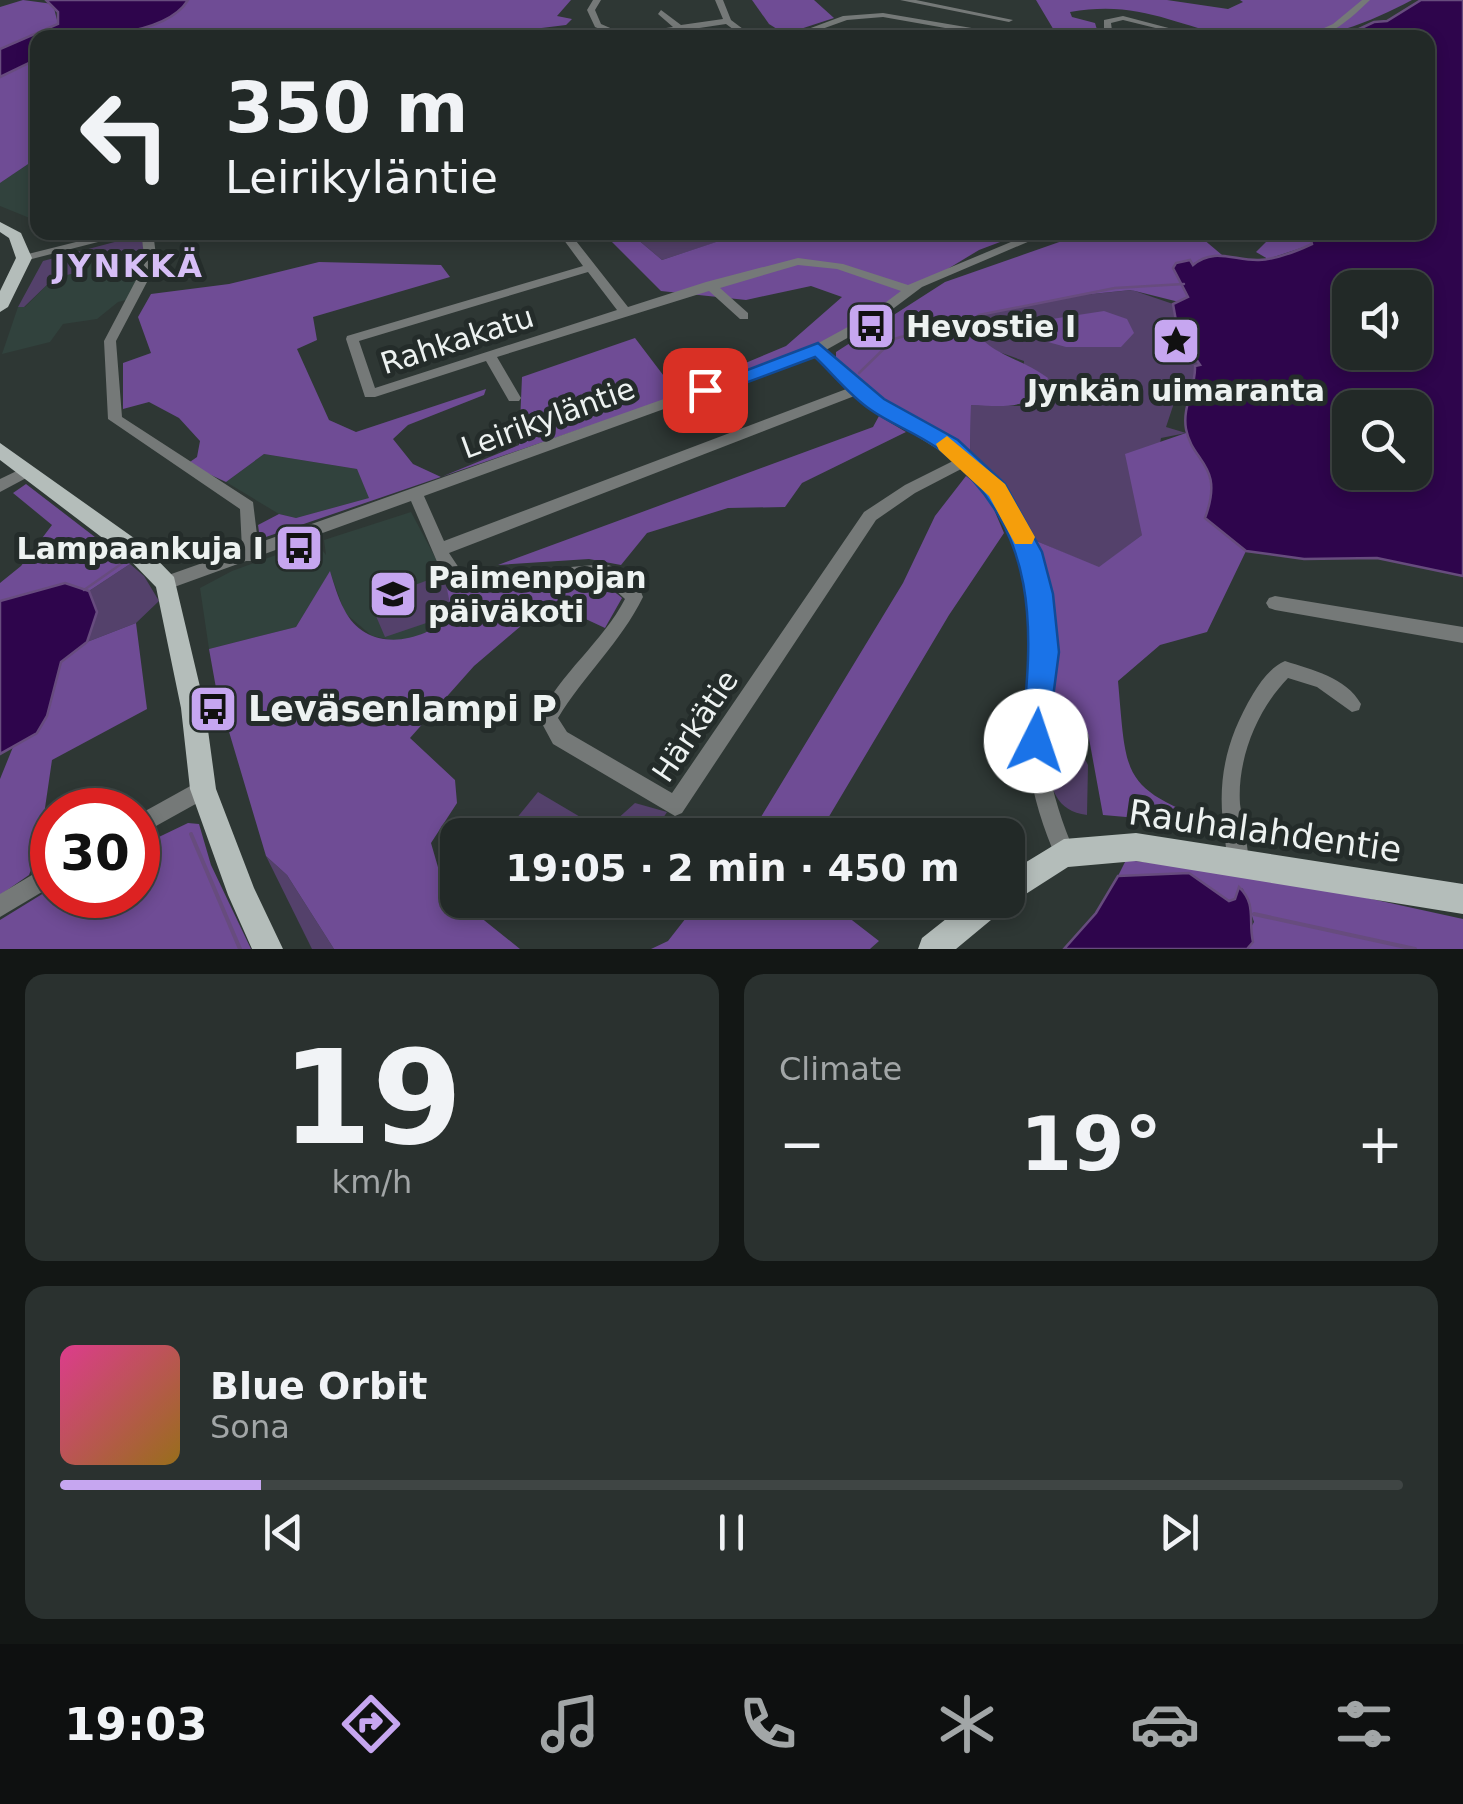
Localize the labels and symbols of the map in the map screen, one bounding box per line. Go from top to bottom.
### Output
district label: JYNKKÄ [51,247,205,285]
street label: Rahkakatu [376,299,538,381]
bus stop icon: Hevostie I [845,300,897,352]
place label: Hevostie I [906,309,1076,344]
place icon: Jynkän uimaranta [1150,315,1202,367]
pin [663,348,748,433]
street label: Leirikyläntie [457,370,639,466]
place label: Jynkän uimaranta [1025,373,1325,408]
bus stop icon: Lampaankuja I [273,522,325,574]
place label: Lampaankuja I [17,531,264,566]
place label: Paimenpojan päiväkoti [428,560,647,629]
school or university icon: Paimenpojan päiväkoti [367,568,419,620]
street label: Härkätie [645,664,745,788]
bus stop icon: Leväsenlampi P [187,683,239,735]
place label: Leväsenlampi P [248,689,557,729]
position arrow [984,689,1088,793]
speed limit sign: 30 [30,788,160,918]
street label: Rauhalahdentie [1126,792,1404,870]

